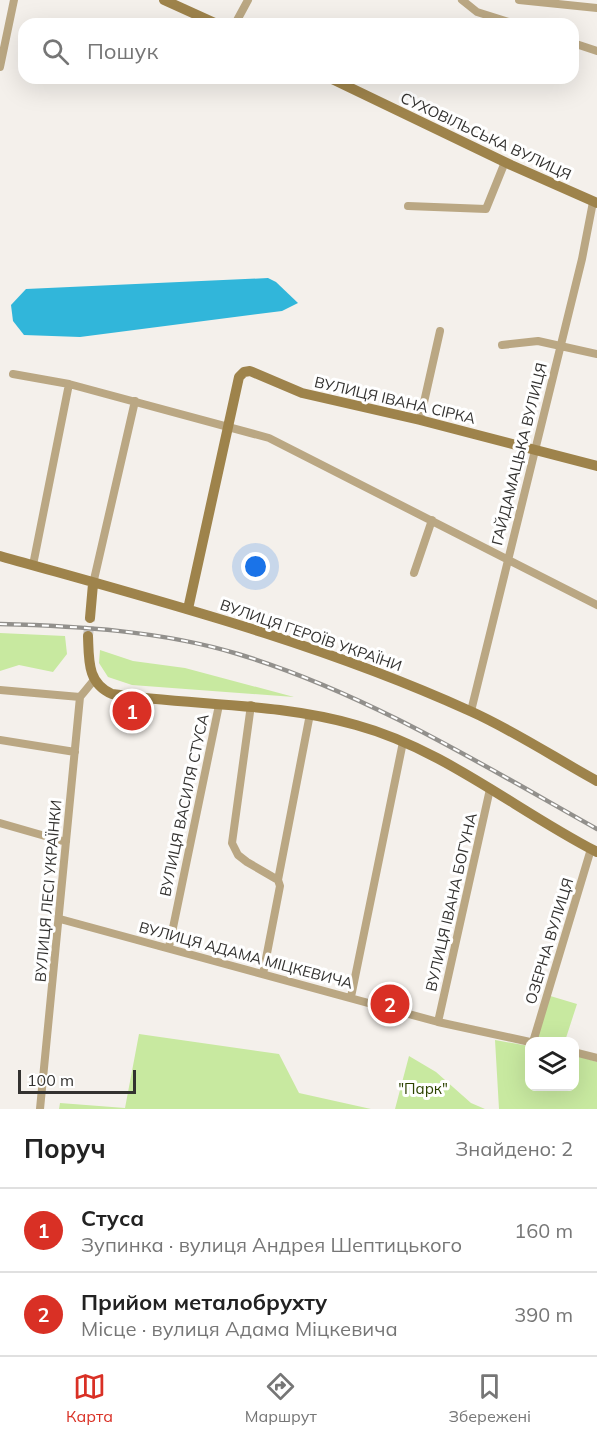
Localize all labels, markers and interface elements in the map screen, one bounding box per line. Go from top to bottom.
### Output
search box [18,18,579,84]
icon: search [39,35,72,68]
text: Пошук [87,37,158,65]
street label: СУХОВІЛЬСЬКА ВУЛИЦЯ [397,88,575,184]
street label: ГАЙДАМАЦЬКА ВУЛИЦЯ [487,361,551,547]
street label: ВУЛИЦЯ ІВАНА СІРКА [313,372,477,428]
your location [241,552,270,581]
street label: ВУЛИЦЯ ГЕРОЇВ УКРАЇНИ [218,595,404,675]
pin: 1 [112,688,152,734]
street label: ВУЛИЦЯ ВАСИЛЯ СТУСА [155,712,213,898]
street label: ВУЛИЦЯ ЛЕСІ УКРАЇНКИ [31,799,65,983]
street label: ВУЛИЦЯ ІВАНА БОГУНА [421,811,481,993]
street label: ОЗЕРНА ВУЛИЦЯ [521,876,577,1006]
street label: ВУЛИЦЯ АДАМА МІЦКЕВИЧА [137,917,355,993]
pin: 2 [370,982,410,1026]
map controls [525,1037,579,1091]
button: layers [525,1037,579,1091]
scale bar [18,1067,136,1094]
text: 100 m [27,1070,74,1090]
park label: "Парк" [398,1079,448,1098]
text: Поруч [24,1132,106,1165]
text: Знайдено: 2 [455,1136,573,1161]
text: Стуса [81,1204,144,1232]
text: 1 [38,1218,50,1243]
text: 160 m [514,1218,573,1243]
text: Зупинка · вулиця Андрея Шептицького [81,1232,462,1257]
text: Прийом металобрухту [81,1288,327,1316]
text: 2 [38,1302,50,1327]
text: 390 m [514,1302,573,1327]
text: Місце · вулиця Адама Міцкевича [81,1316,398,1341]
tab: Карта [66,1370,113,1426]
tab: Маршрут [245,1370,317,1426]
tab: Збережені [449,1370,531,1426]

